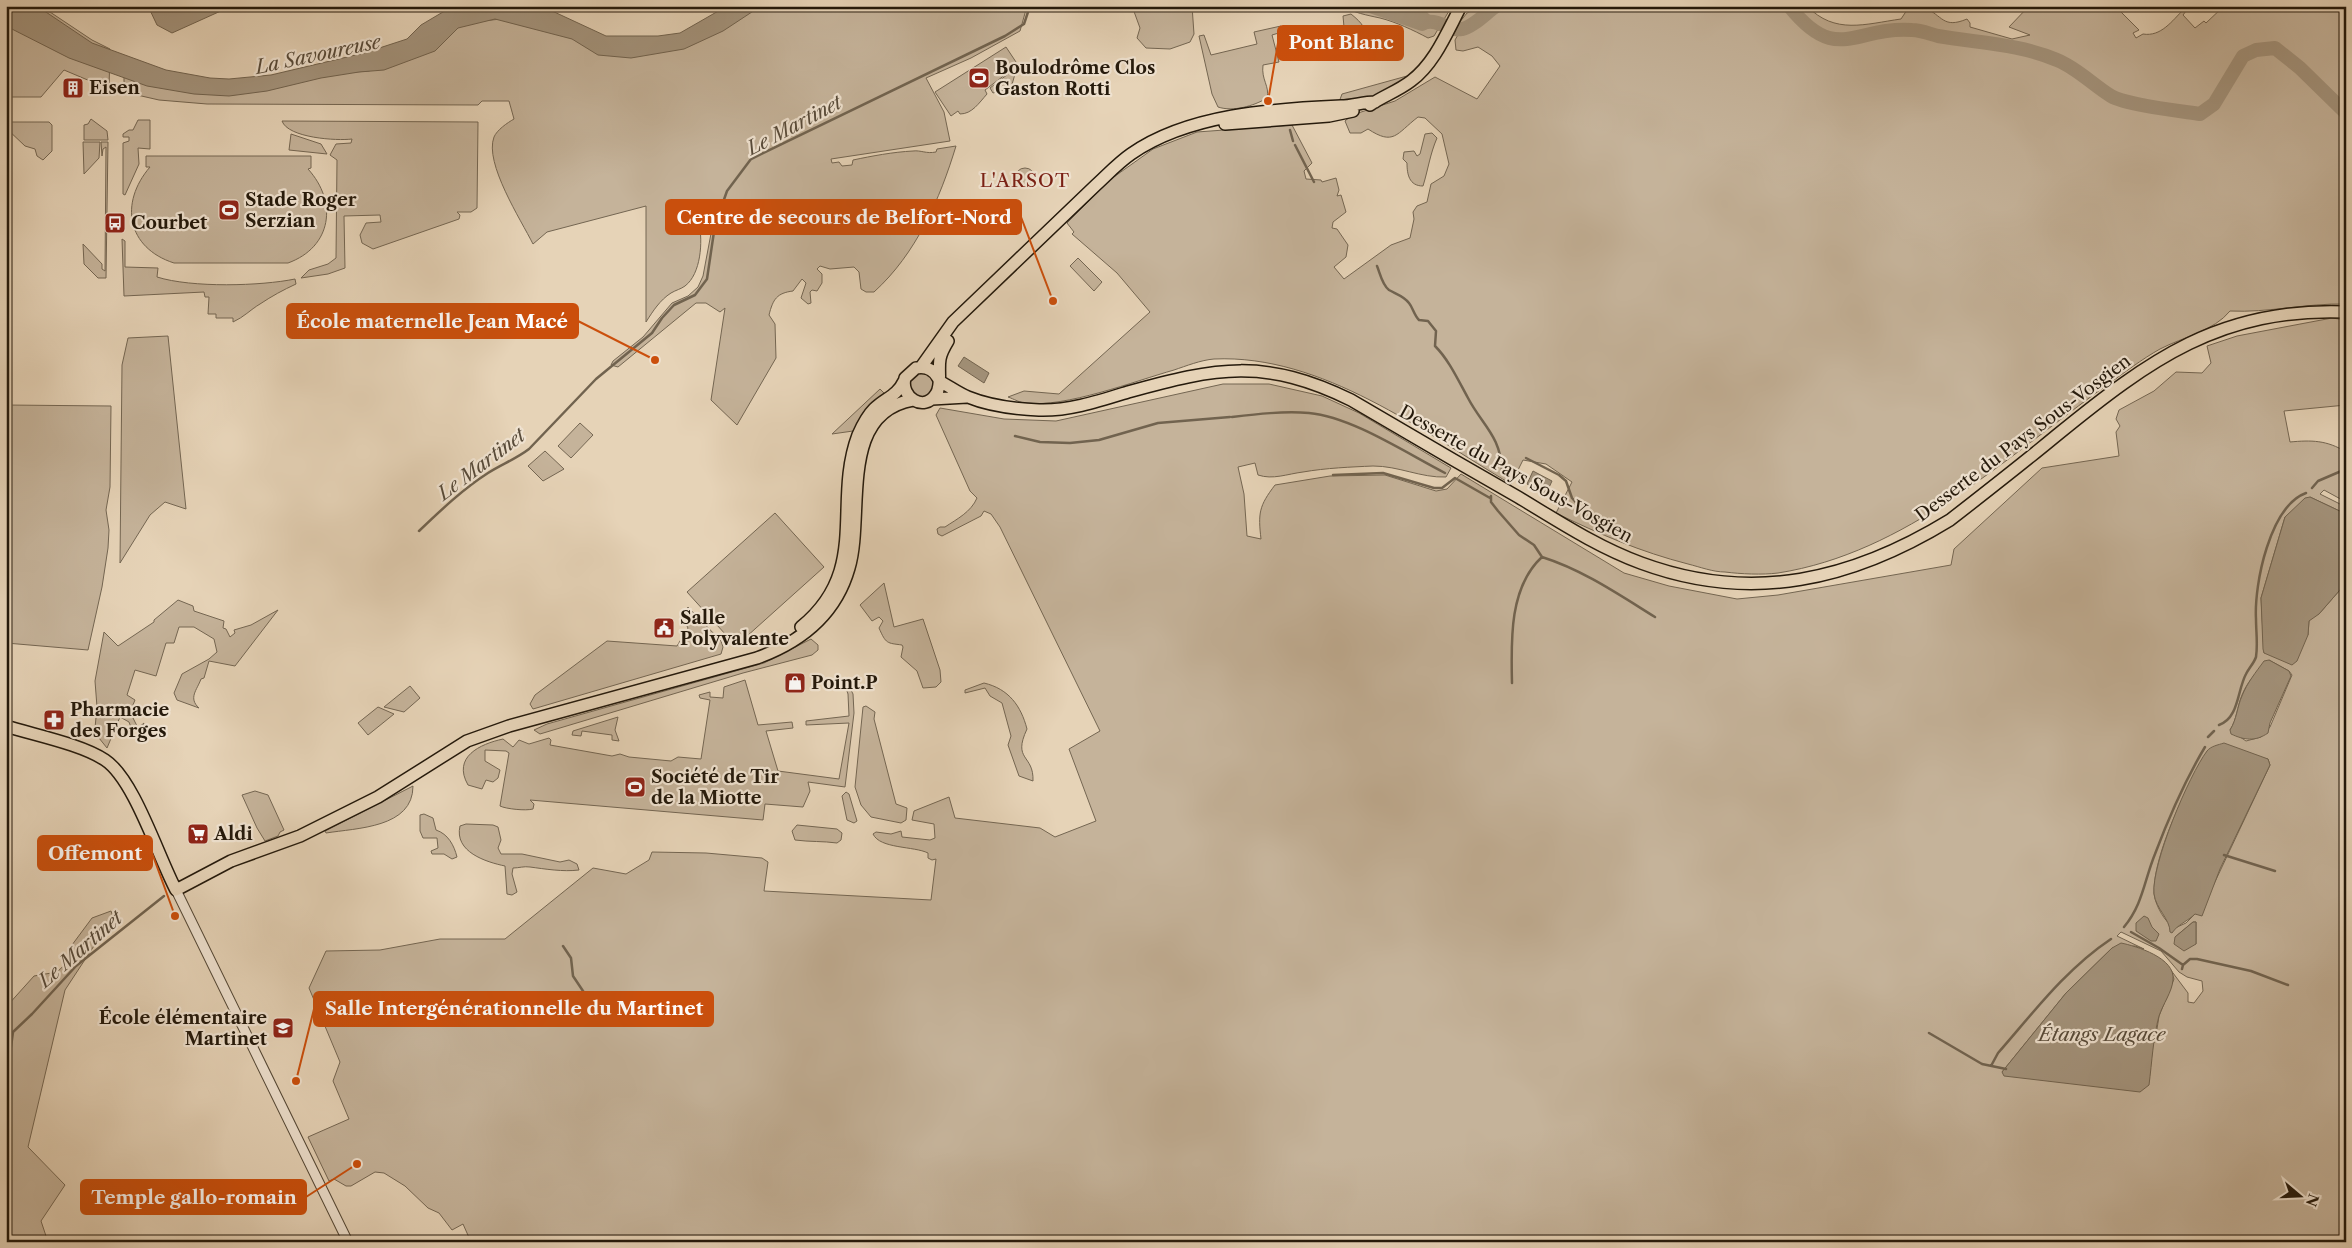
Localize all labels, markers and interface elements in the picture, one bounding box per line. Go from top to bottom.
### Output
callout: Pont Blanc [1278,26,1403,60]
water label: La Savoureuse [251,30,384,79]
text: Pont Blanc [1288,31,1394,54]
place label: Boulodrôme Clos Gaston Rotti [995,57,1155,100]
sports icon: Boulodrôme Clos Gaston Rotti [967,66,991,90]
building icon: Eisen [61,76,85,100]
place label: Eisen [89,77,141,99]
water label: Le Martinet [741,90,847,161]
district label: L'ARSOT [980,169,1070,192]
place label: Stade Roger Serzian [245,189,357,232]
sports icon: Stade Roger Serzian [217,198,241,222]
callout: Centre de secours de Belfort-Nord [666,200,1021,234]
text: Centre de secours de Belfort-Nord [676,206,1012,229]
bus stop icon: Courbet [103,211,127,235]
place label: Courbet [131,212,208,234]
callout: École maternelle Jean Macé [287,304,578,338]
text: École maternelle Jean Macé [296,310,568,333]
street label: Desserte du Pays Sous-Vosgien [1911,350,2135,526]
street label: Desserte du Pays Sous-Vosgien [1395,400,1637,548]
water label: Le Martinet [431,423,531,506]
place label: Salle Polyvalente [680,607,789,650]
public building icon: Salle Polyvalente [652,616,676,640]
shop icon: Point.P [783,671,807,695]
place label: Point.P [811,672,878,694]
place label: Pharmacie des Forges [70,699,170,742]
pharmacy icon: Pharmacie des Forges [42,708,66,732]
place label: Société de Tir de la Miotte [651,766,779,809]
sports icon: Société de Tir de la Miotte [623,775,647,799]
supermarket icon: Aldi [186,822,210,846]
place label: Aldi [213,823,253,845]
callout: Offemont [38,836,152,870]
text: Offemont [48,842,142,865]
water label: Le Martinet [32,906,128,993]
callout: Salle Intergénérationnelle du Martinet [314,992,713,1026]
text: Salle Intergénérationnelle du Martinet [325,997,704,1020]
place label: École élémentaire Martinet [99,1006,268,1050]
school or university icon: École élémentaire Martinet [271,1016,295,1040]
water label: Étangs Lagace [2037,1023,2166,1046]
north arrow [2274,1170,2324,1220]
callout: Temple gallo-romain [81,1180,306,1214]
text: Temple gallo-romain [91,1186,297,1209]
text: N [2302,1192,2323,1209]

